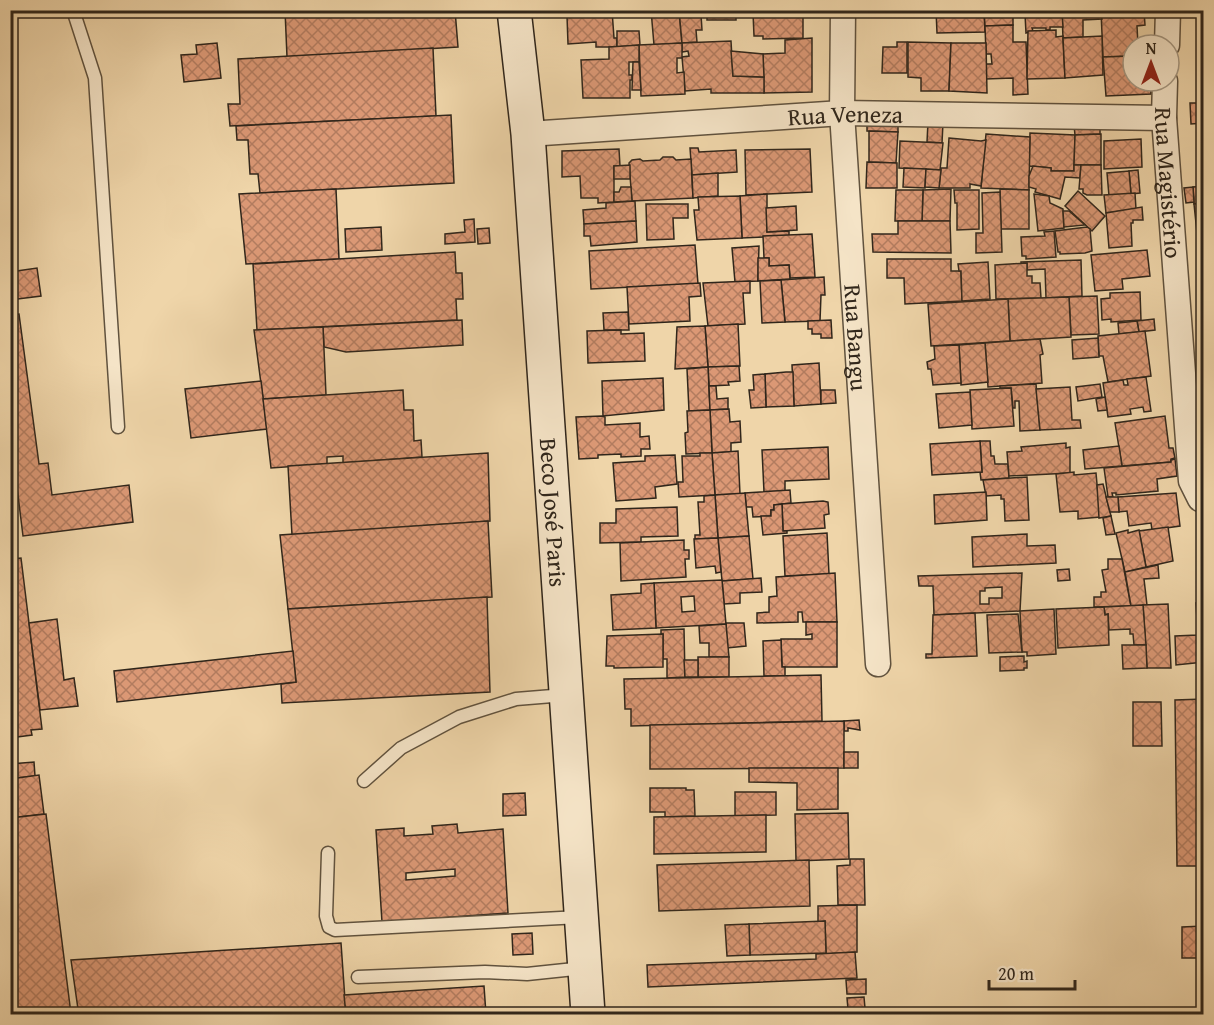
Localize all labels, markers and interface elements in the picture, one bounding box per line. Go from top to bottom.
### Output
north arrow [1121,33,1181,93]
text: N [1146,36,1157,60]
street label: Rua Veneza [786,95,904,134]
street label: Rua Magistério [1146,107,1192,260]
street label: Rua Bangu [836,283,878,392]
street label: Beco José Paris [531,437,576,588]
scale bar [989,953,1074,991]
text: 20 m [998,960,1034,987]

